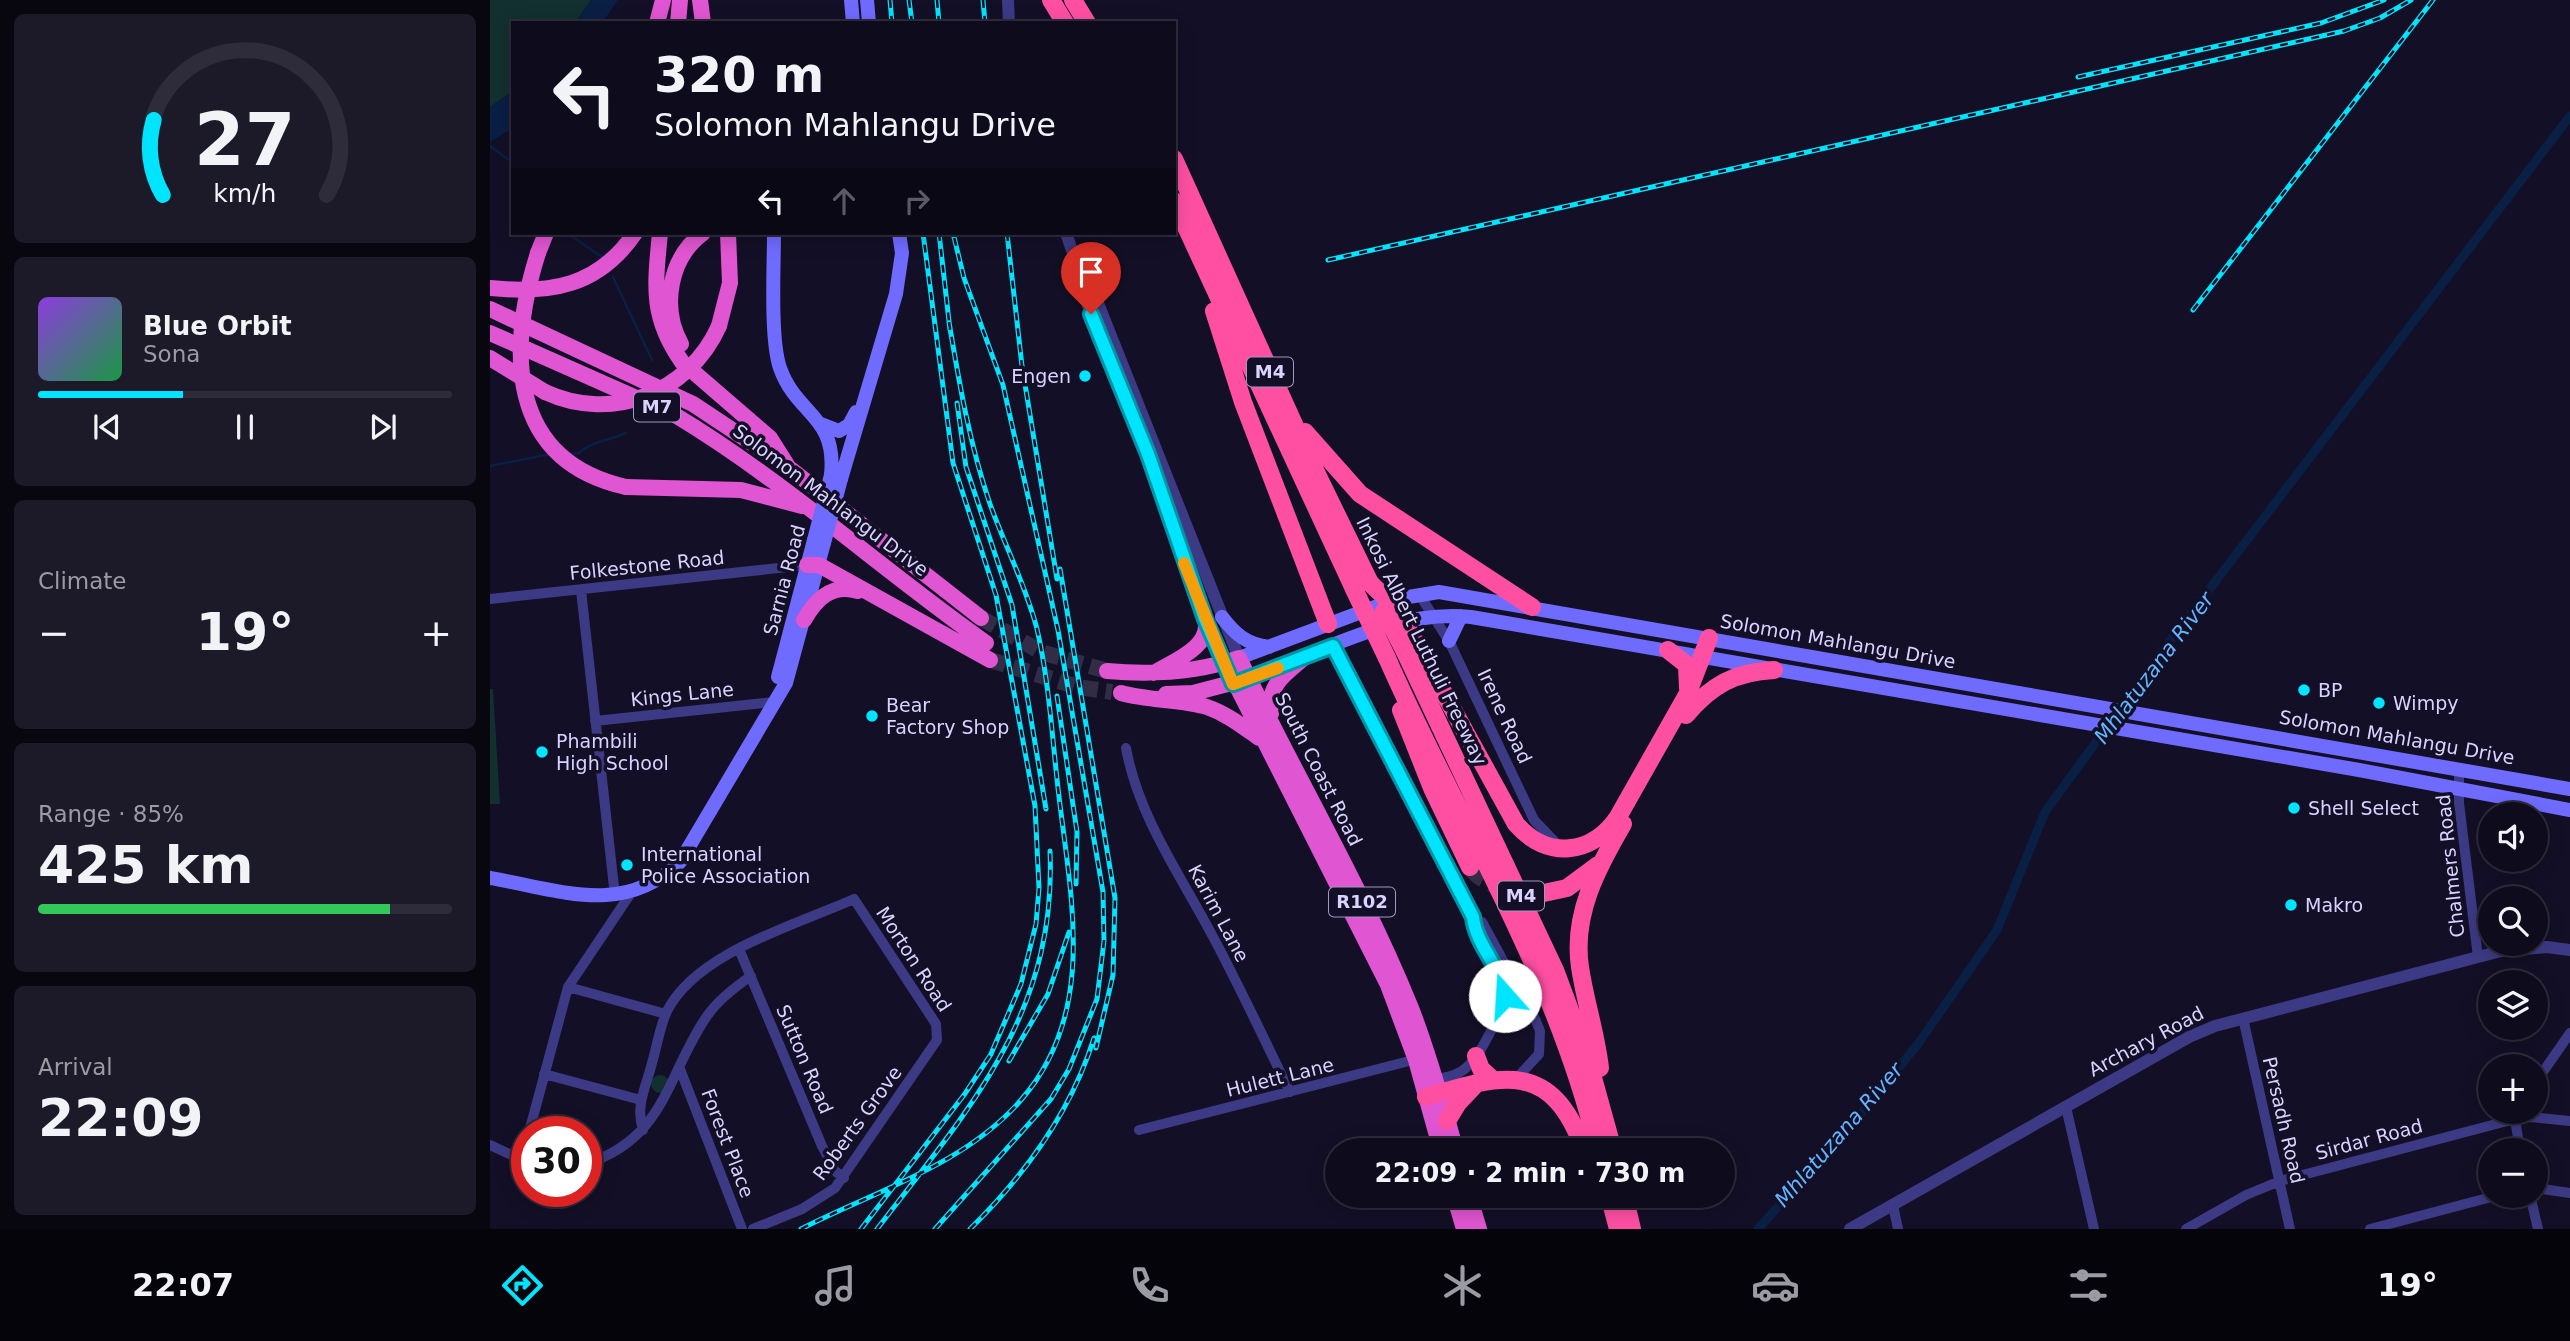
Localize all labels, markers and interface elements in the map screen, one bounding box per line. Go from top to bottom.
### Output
text: 320 m [654,47,824,104]
icon: left [539,49,630,140]
text: 27 [194,97,296,182]
text: Solomon Mahlangu Drive [654,106,1056,144]
text: km/h [213,178,277,207]
icon: left [752,182,790,220]
icon: ahead [825,182,863,220]
icon: right [898,182,936,220]
pin [1061,242,1121,314]
icon: arrive [1072,253,1110,291]
text: Blue Orbit [143,311,292,341]
text: Sona [143,341,200,367]
road number: M4 [1247,358,1293,386]
place label: Engen [1011,365,1071,387]
marker: Engen [1077,368,1093,384]
road number: M7 [634,393,680,422]
icon: previous [88,408,126,446]
icon: pause [226,408,264,446]
icon: next [364,408,402,446]
street label: Solomon Mahlangu Drive [729,419,933,581]
street label: Inkosi Albert Luthuli Freeway [1352,513,1492,769]
street label: Sarnia Road [759,522,809,638]
street label: Folkestone Road [568,546,726,584]
text: Climate [38,568,127,594]
water label: Mhlatuzana River [2089,587,2219,748]
text: 19° [196,602,294,662]
street label: Solomon Mahlangu Drive [1719,609,1957,673]
text: − [38,611,70,655]
text: + [420,611,452,655]
street label: Irene Road [1473,665,1537,767]
street label: Kings Lane [629,678,735,710]
place label: BP [2318,679,2343,701]
marker: BP [2296,682,2312,698]
street label: South Coast Road [1271,689,1367,849]
place label: Wimpy [2393,692,2458,714]
place label: Bear Factory Shop [886,694,1009,738]
marker: Wimpy [2371,695,2387,711]
street label: Solomon Mahlangu Drive [2278,705,2516,769]
marker: Bear Factory Shop [864,708,880,724]
place label: Phambili High School [556,730,669,774]
marker: Phambili High School [534,744,550,760]
street label: Chalmers Road [2432,793,2468,939]
place label: Shell Select [2308,797,2419,819]
marker: Shell Select [2286,800,2302,816]
text: Range · 85% [38,801,184,827]
map controls [2478,802,2548,1208]
button: sound [2478,802,2548,872]
text: 425 km [38,835,253,895]
place label: International Police Association [641,843,810,887]
marker: International Police Association [619,857,635,873]
street label: Karim Lane [1184,860,1254,966]
road number: M4 [1498,882,1544,911]
button: search [2478,886,2548,956]
road number: R102 [1329,888,1395,917]
place label: Makro [2305,894,2363,916]
marker: Makro [2283,897,2299,913]
street label: Morton Road [872,902,956,1016]
position arrow [1468,959,1542,1033]
button: layers [2478,970,2548,1040]
street label: Sutton Road [772,1001,838,1117]
street label: Archary Road [2085,1001,2207,1081]
street label: Hulett Lane [1224,1053,1336,1101]
text: Arrival [38,1054,113,1080]
street label: Persadh Road [2259,1054,2309,1186]
button: + [2478,1054,2548,1124]
water label: Mhlatuzana River [1770,1057,1909,1212]
street label: Roberts Grove [808,1062,906,1184]
street label: Forest Place [697,1085,759,1201]
text: 22:09 [38,1088,204,1148]
street label: Sirdar Road [2313,1114,2425,1164]
speed limit sign: 30 [511,1116,602,1207]
button: − [2478,1138,2548,1208]
text: 22:09 · 2 min · 730 m [1375,1158,1685,1188]
icon: directions [498,1261,547,1310]
icon: music [811,1261,860,1310]
icon: phone [1125,1261,1174,1310]
icon: climate [1438,1261,1487,1310]
icon: car [1751,1261,1800,1310]
icon: filters [2064,1261,2113,1310]
text: 22:07 [132,1266,234,1304]
text: 19° [2377,1266,2438,1304]

